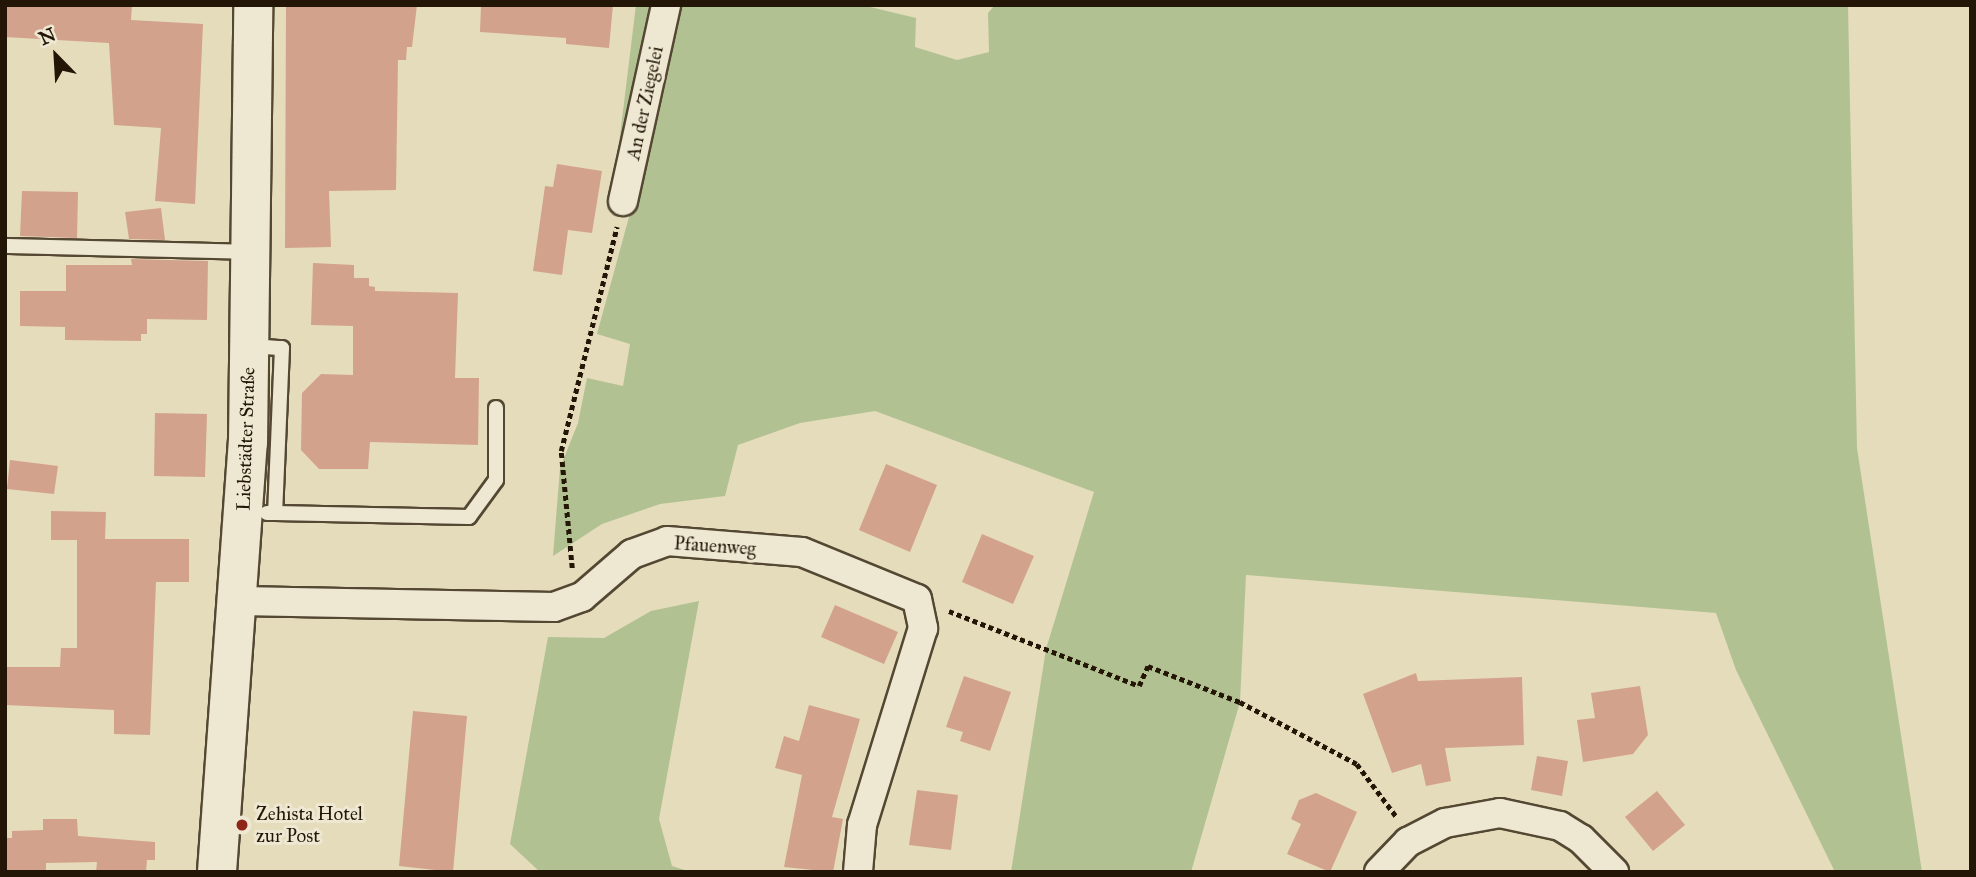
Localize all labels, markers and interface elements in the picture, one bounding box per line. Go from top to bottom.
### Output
north arrow [21,21,91,91]
text: N [35,23,59,50]
street label: An der Ziegelei [622,44,668,162]
street label: Liebstädter Straße [232,367,260,511]
street label: Pfauenweg [673,532,757,560]
place label: Zehista Hotel zur Post [256,803,363,847]
marker: Zehista Hotel zur Post [234,817,250,833]

